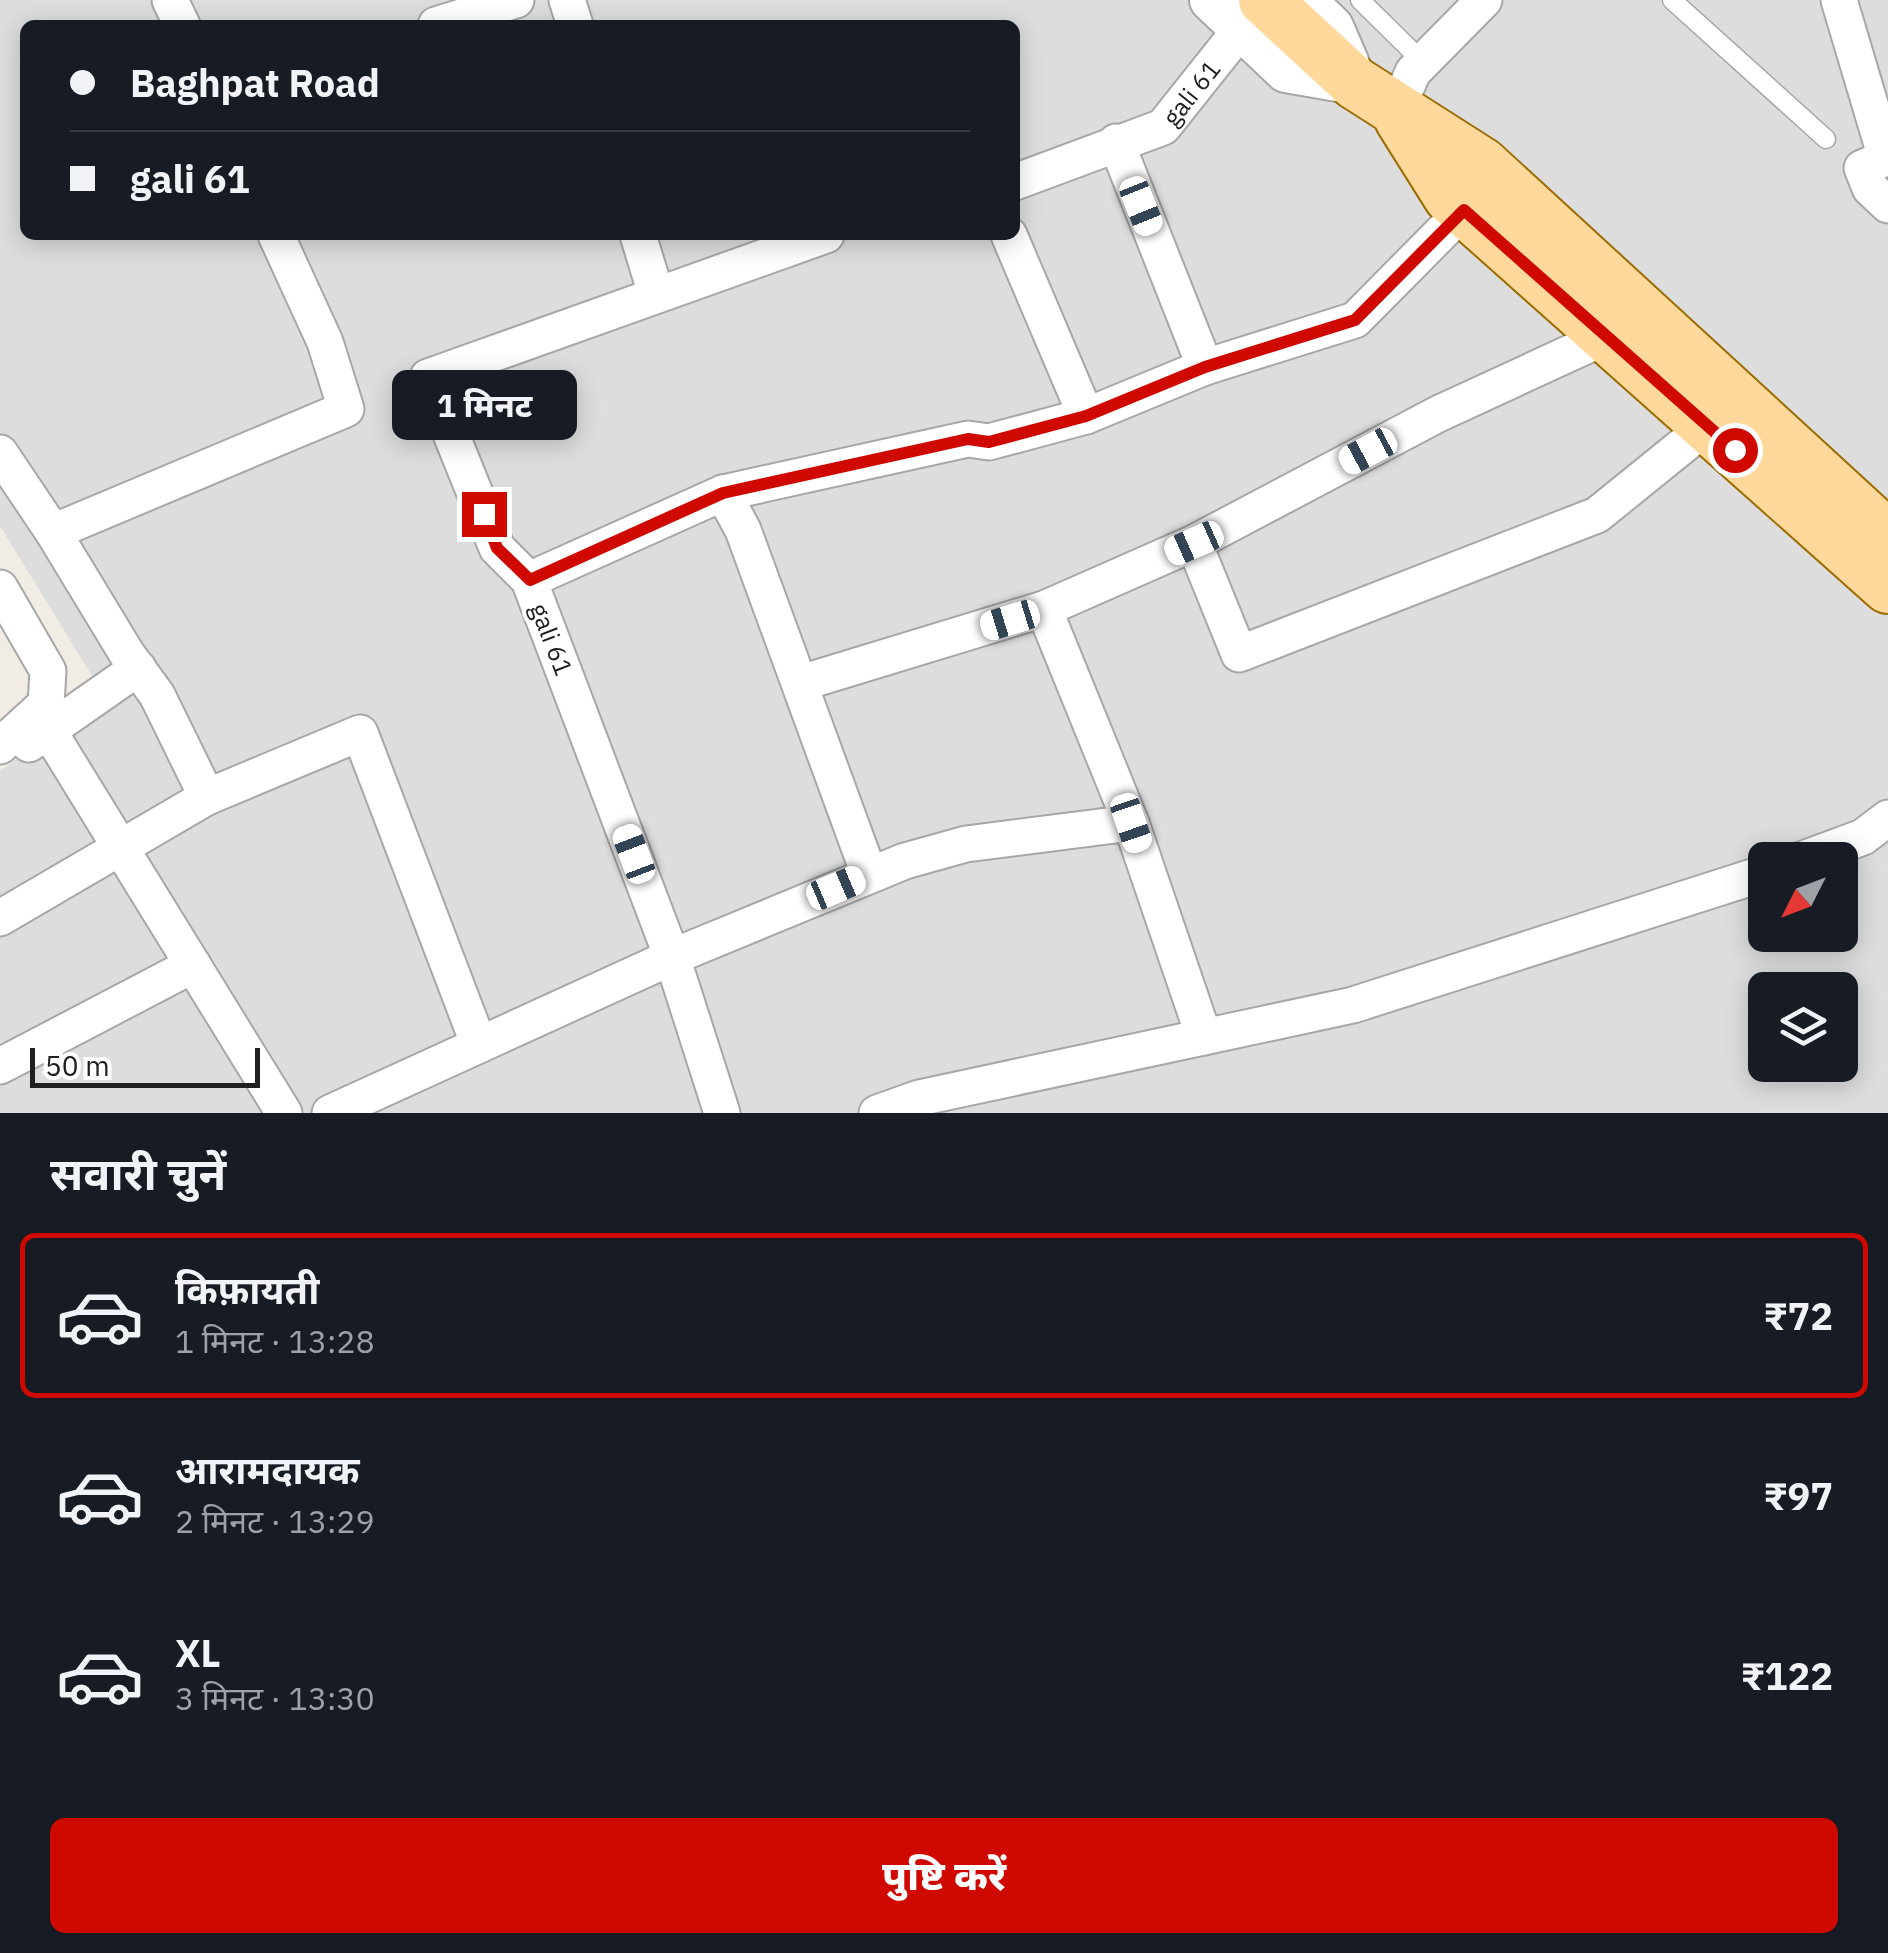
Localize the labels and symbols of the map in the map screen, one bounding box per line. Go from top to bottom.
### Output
street label: gali 61 [1154,53,1227,132]
car [1116,173,1166,239]
callout: 1 मिनट [392,369,576,439]
car [1334,424,1402,478]
route start [1713,428,1758,473]
route end [462,492,507,537]
car [1160,517,1228,569]
car [977,597,1043,643]
street label: gali 61 [523,598,581,680]
car [1107,790,1155,856]
car [609,821,659,887]
north arrow [1748,842,1858,952]
car [803,862,869,914]
scale bar [30,1043,260,1088]

